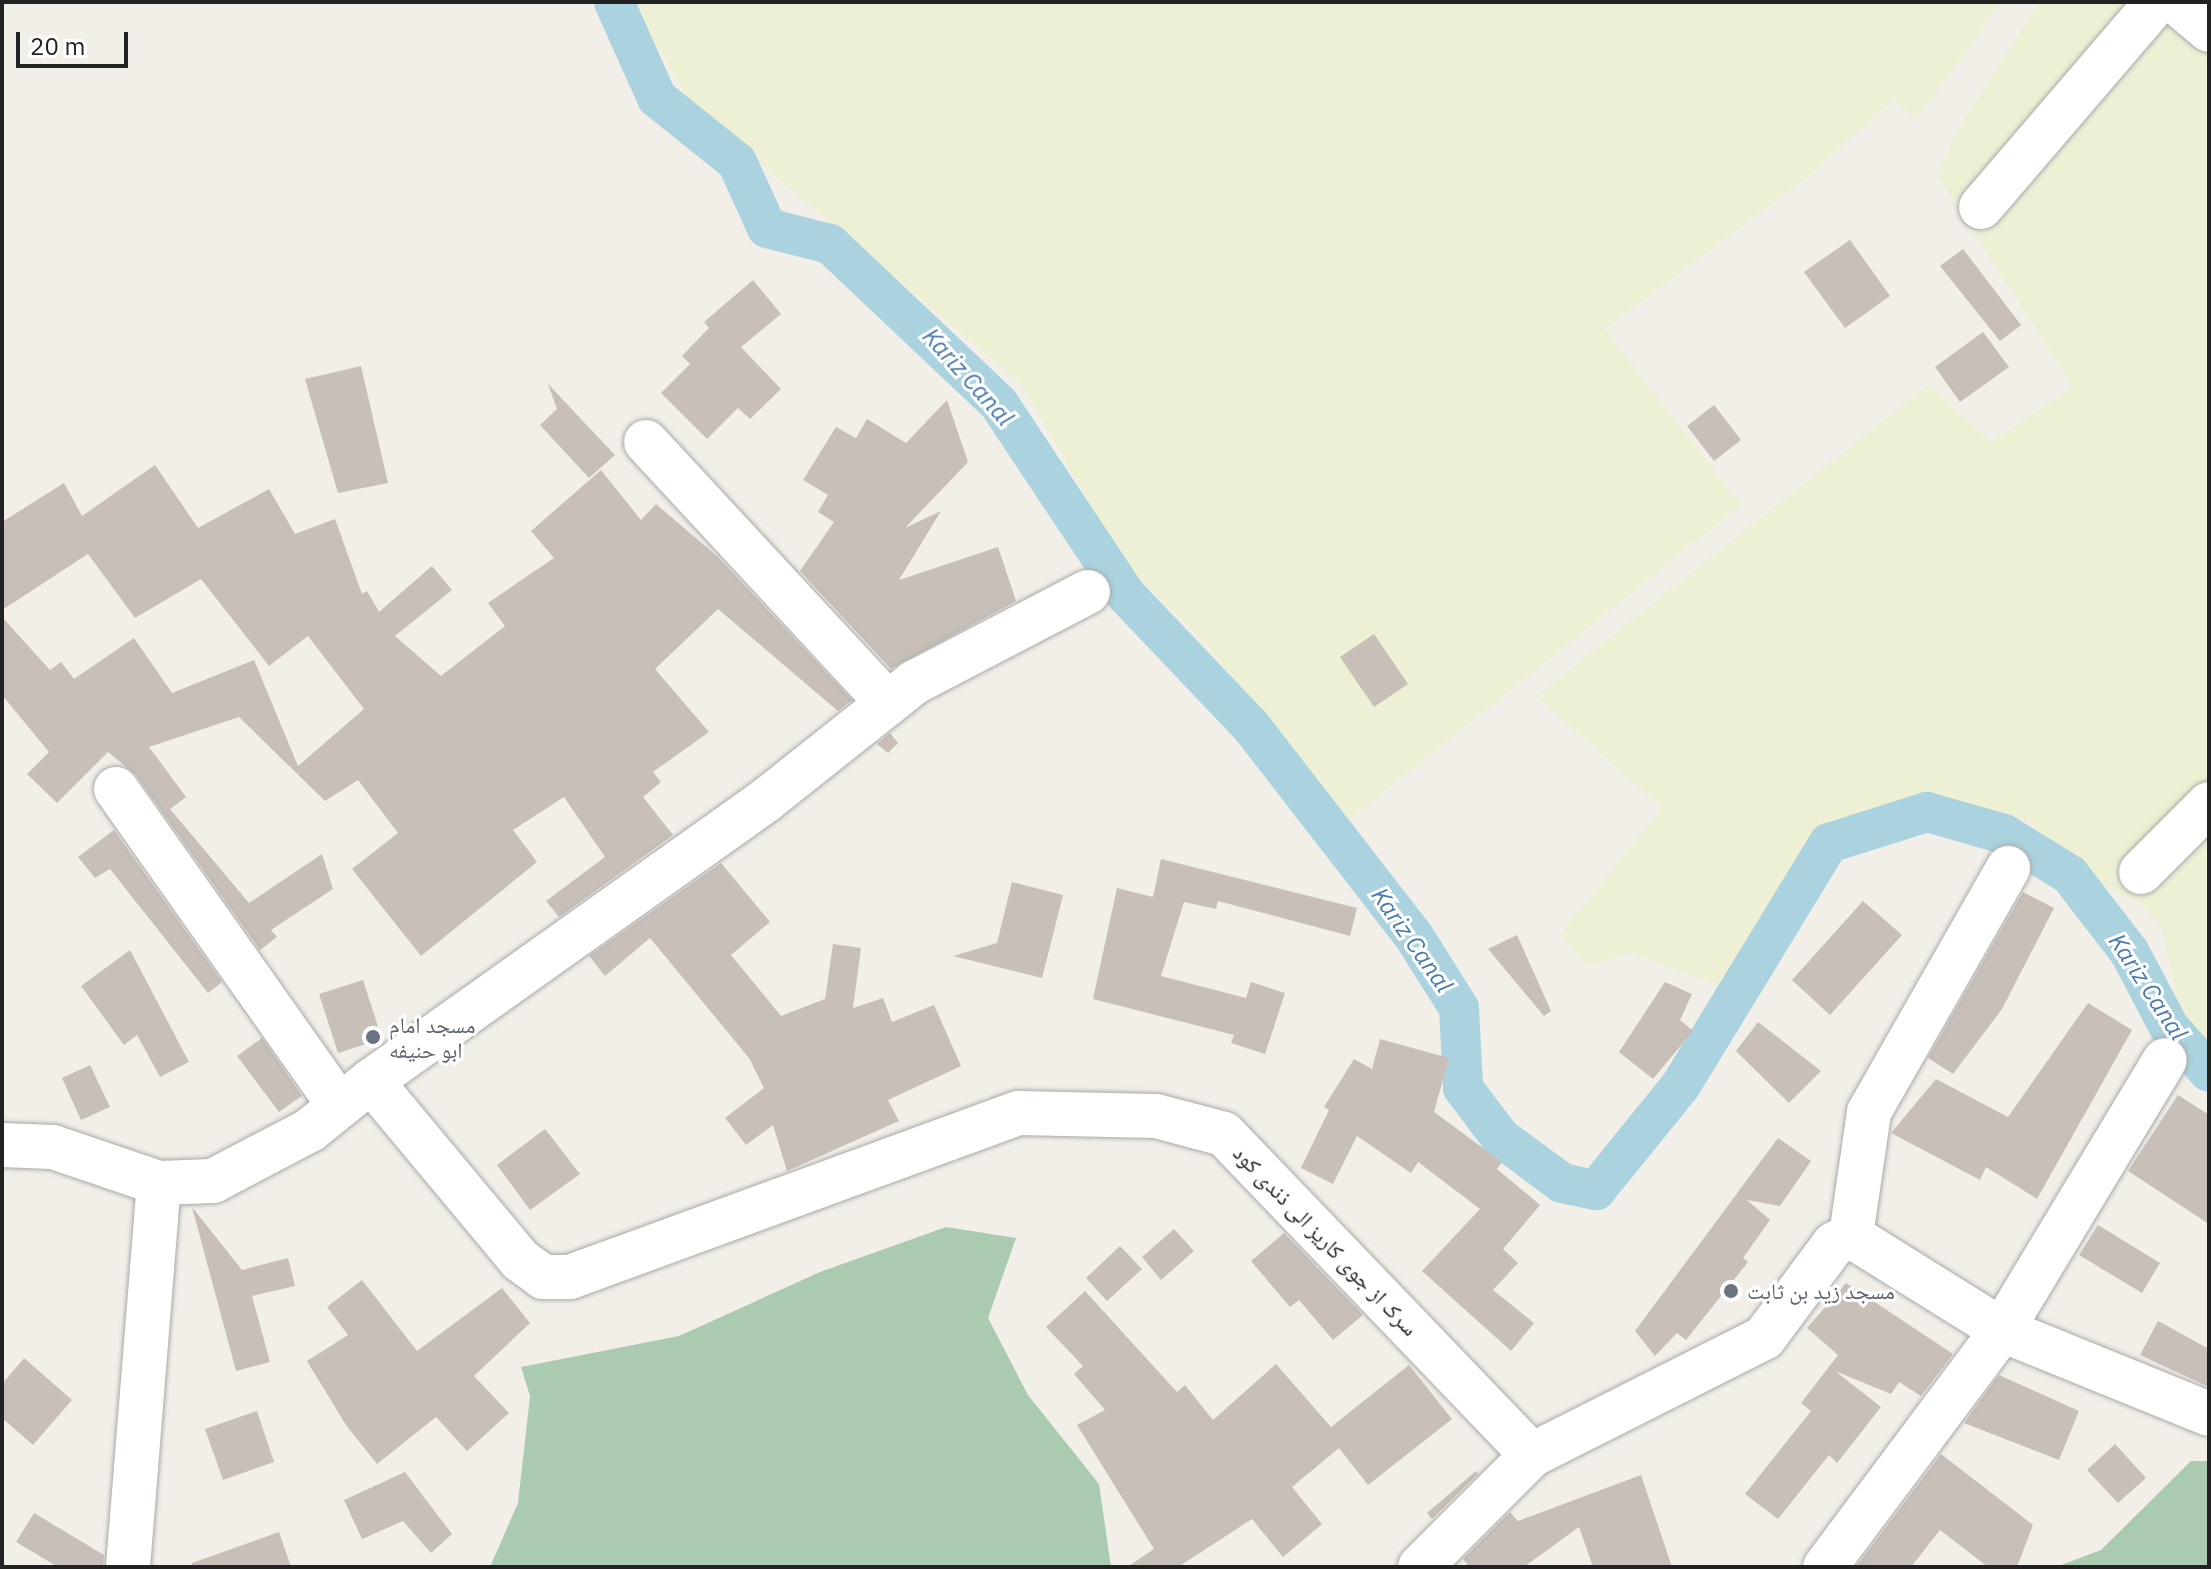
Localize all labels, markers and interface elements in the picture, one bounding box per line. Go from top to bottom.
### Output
scale bar [20,16,132,66]
text: 20 m [30,30,85,62]
water label: Kariz Canal [917,322,1019,432]
water label: Kariz Canal [1365,882,1459,998]
water label: Kariz Canal [2103,928,2193,1046]
place label: مسجد امام ابو حنیفه [389,1011,475,1062]
marker: مسجد امام ابو حنیفه [364,1028,382,1046]
street label: سرک از جوی کاریز الی ذندی کود [1228,1139,1424,1341]
place label: مسجد زید بن ثابت [1747,1278,1895,1304]
marker: مسجد زید بن ثابت [1722,1282,1740,1300]

